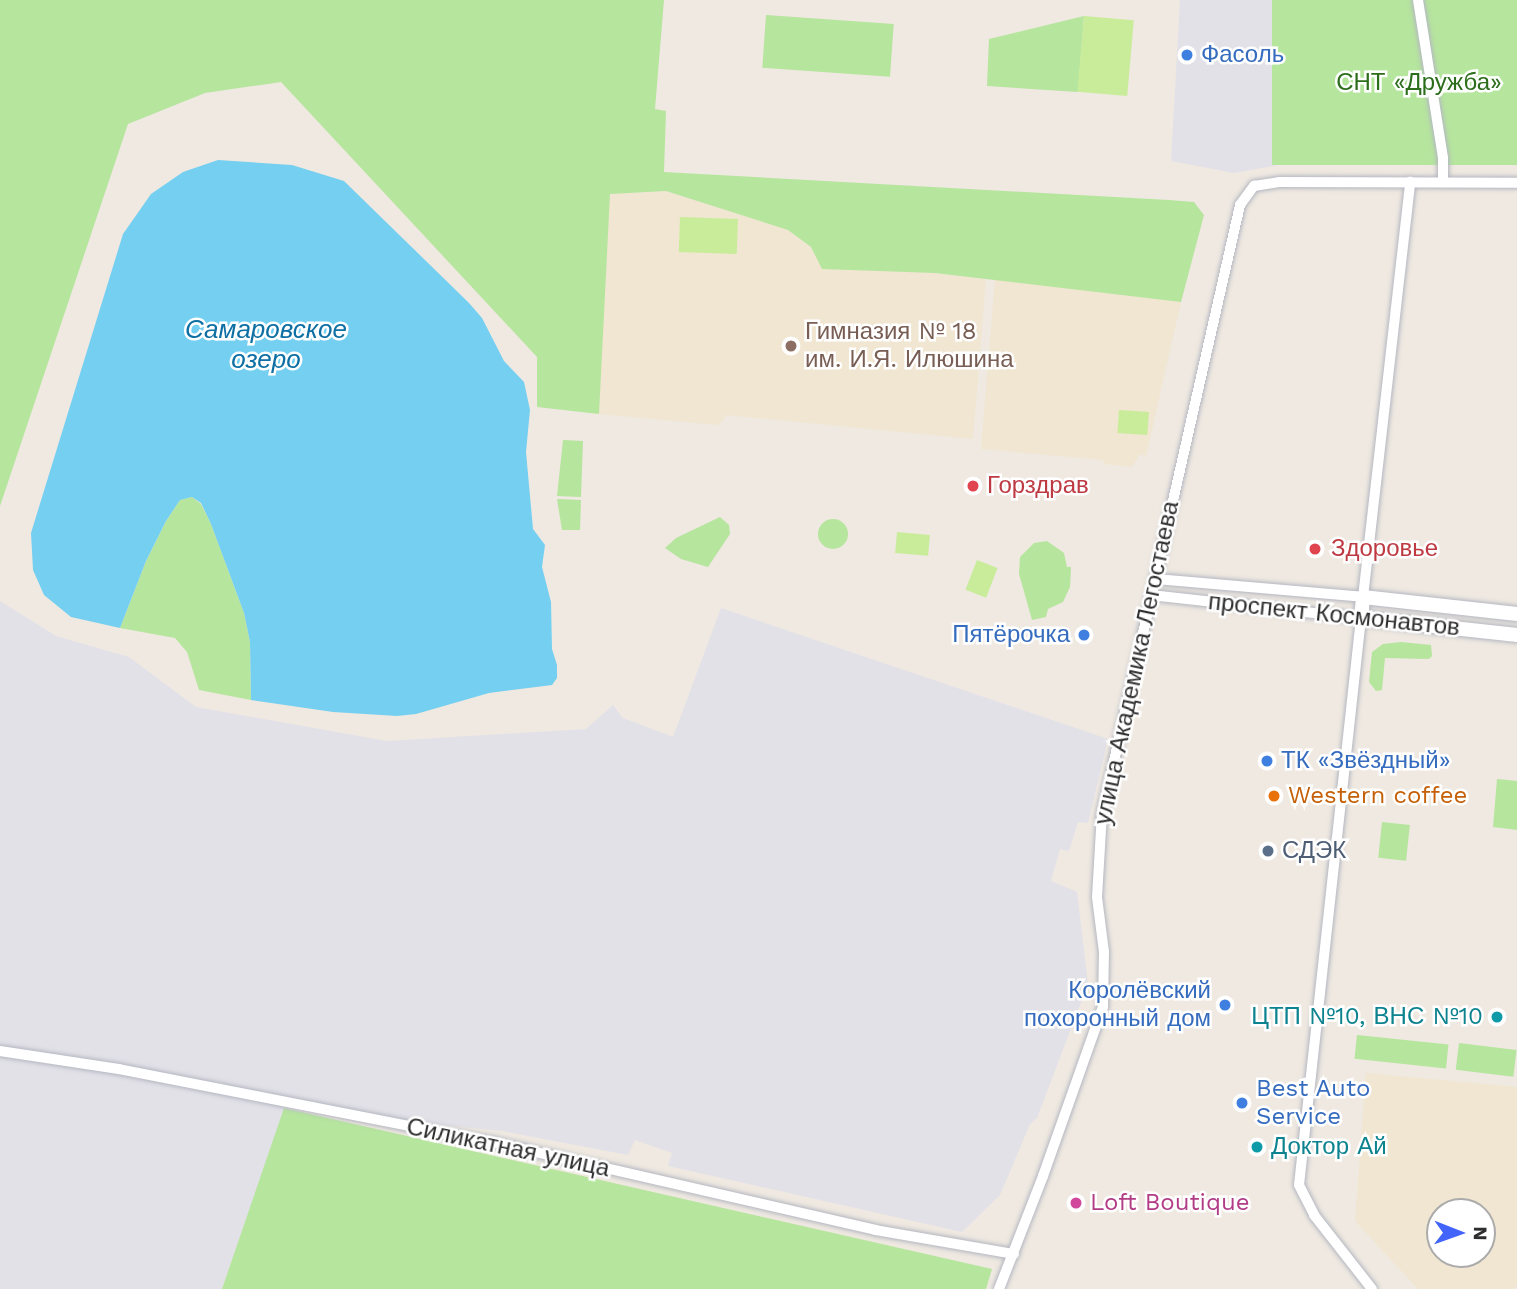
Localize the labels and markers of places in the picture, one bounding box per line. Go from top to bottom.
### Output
place label: Фасоль [1201,41,1284,69]
marker: Фасоль [1179,47,1195,63]
place label: Гимназия № 18 им. И.Я. Илюшина [805,318,1014,374]
marker: Гимназия № 18 им. И.Я. Илюшина [783,338,799,354]
place label: Горздрав [987,472,1089,500]
marker: Горздрав [965,478,981,494]
place label: Здоровье [1331,535,1438,563]
marker: Здоровье [1305,539,1325,559]
place label: Пятёрочка [952,621,1070,649]
marker: Пятёрочка [1076,627,1092,643]
place label: ТК «Звёздный» [1281,747,1450,775]
marker: ТК «Звёздный» [1259,753,1275,769]
place label: Western coffee [1288,782,1467,810]
marker: Western coffee [1266,788,1282,804]
place label: СДЭК [1282,837,1346,865]
marker: СДЭК [1260,843,1276,859]
place label: Королёвский похоронный дом [1024,977,1211,1033]
marker: Королёвский похоронный дом [1217,997,1233,1013]
place label: ЦТП №10, ВНС №10 [1251,1003,1483,1031]
marker: ЦТП №10, ВНС №10 [1489,1009,1505,1025]
place label: Best Auto Service [1256,1075,1371,1131]
marker: Best Auto Service [1234,1095,1250,1111]
place label: Доктор Ай [1271,1133,1387,1161]
marker: Доктор Ай [1249,1139,1265,1155]
place label: Loft Boutique [1090,1189,1250,1217]
marker: Loft Boutique [1068,1195,1084,1211]

